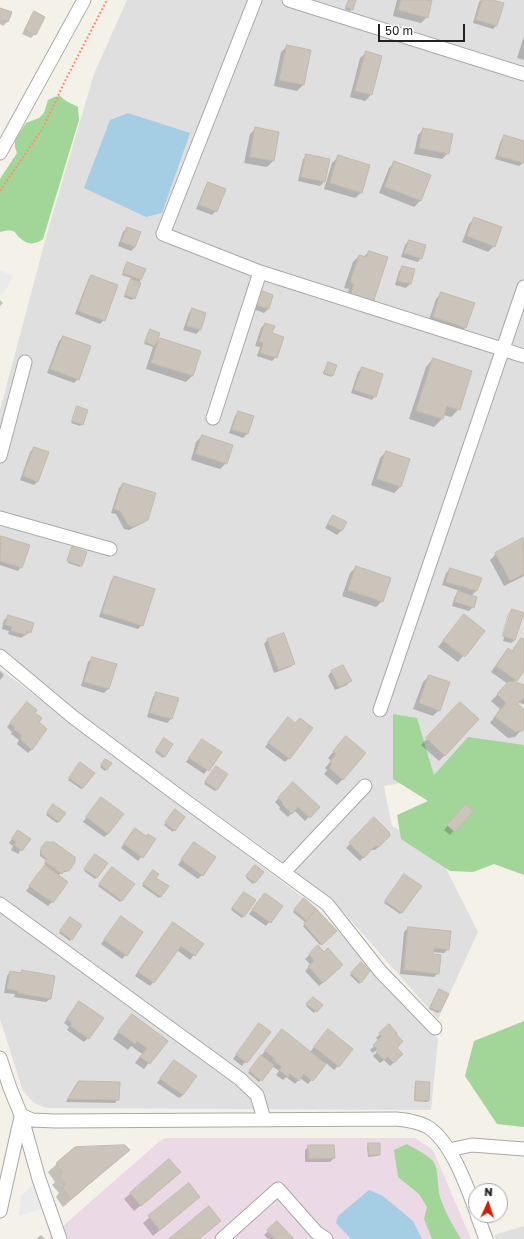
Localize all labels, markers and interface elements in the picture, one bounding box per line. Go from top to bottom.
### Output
scale bar [380,16,467,42]
text: 50 m [385,23,413,38]
north arrow [468,1183,508,1223]
text: N [484,1185,493,1198]

